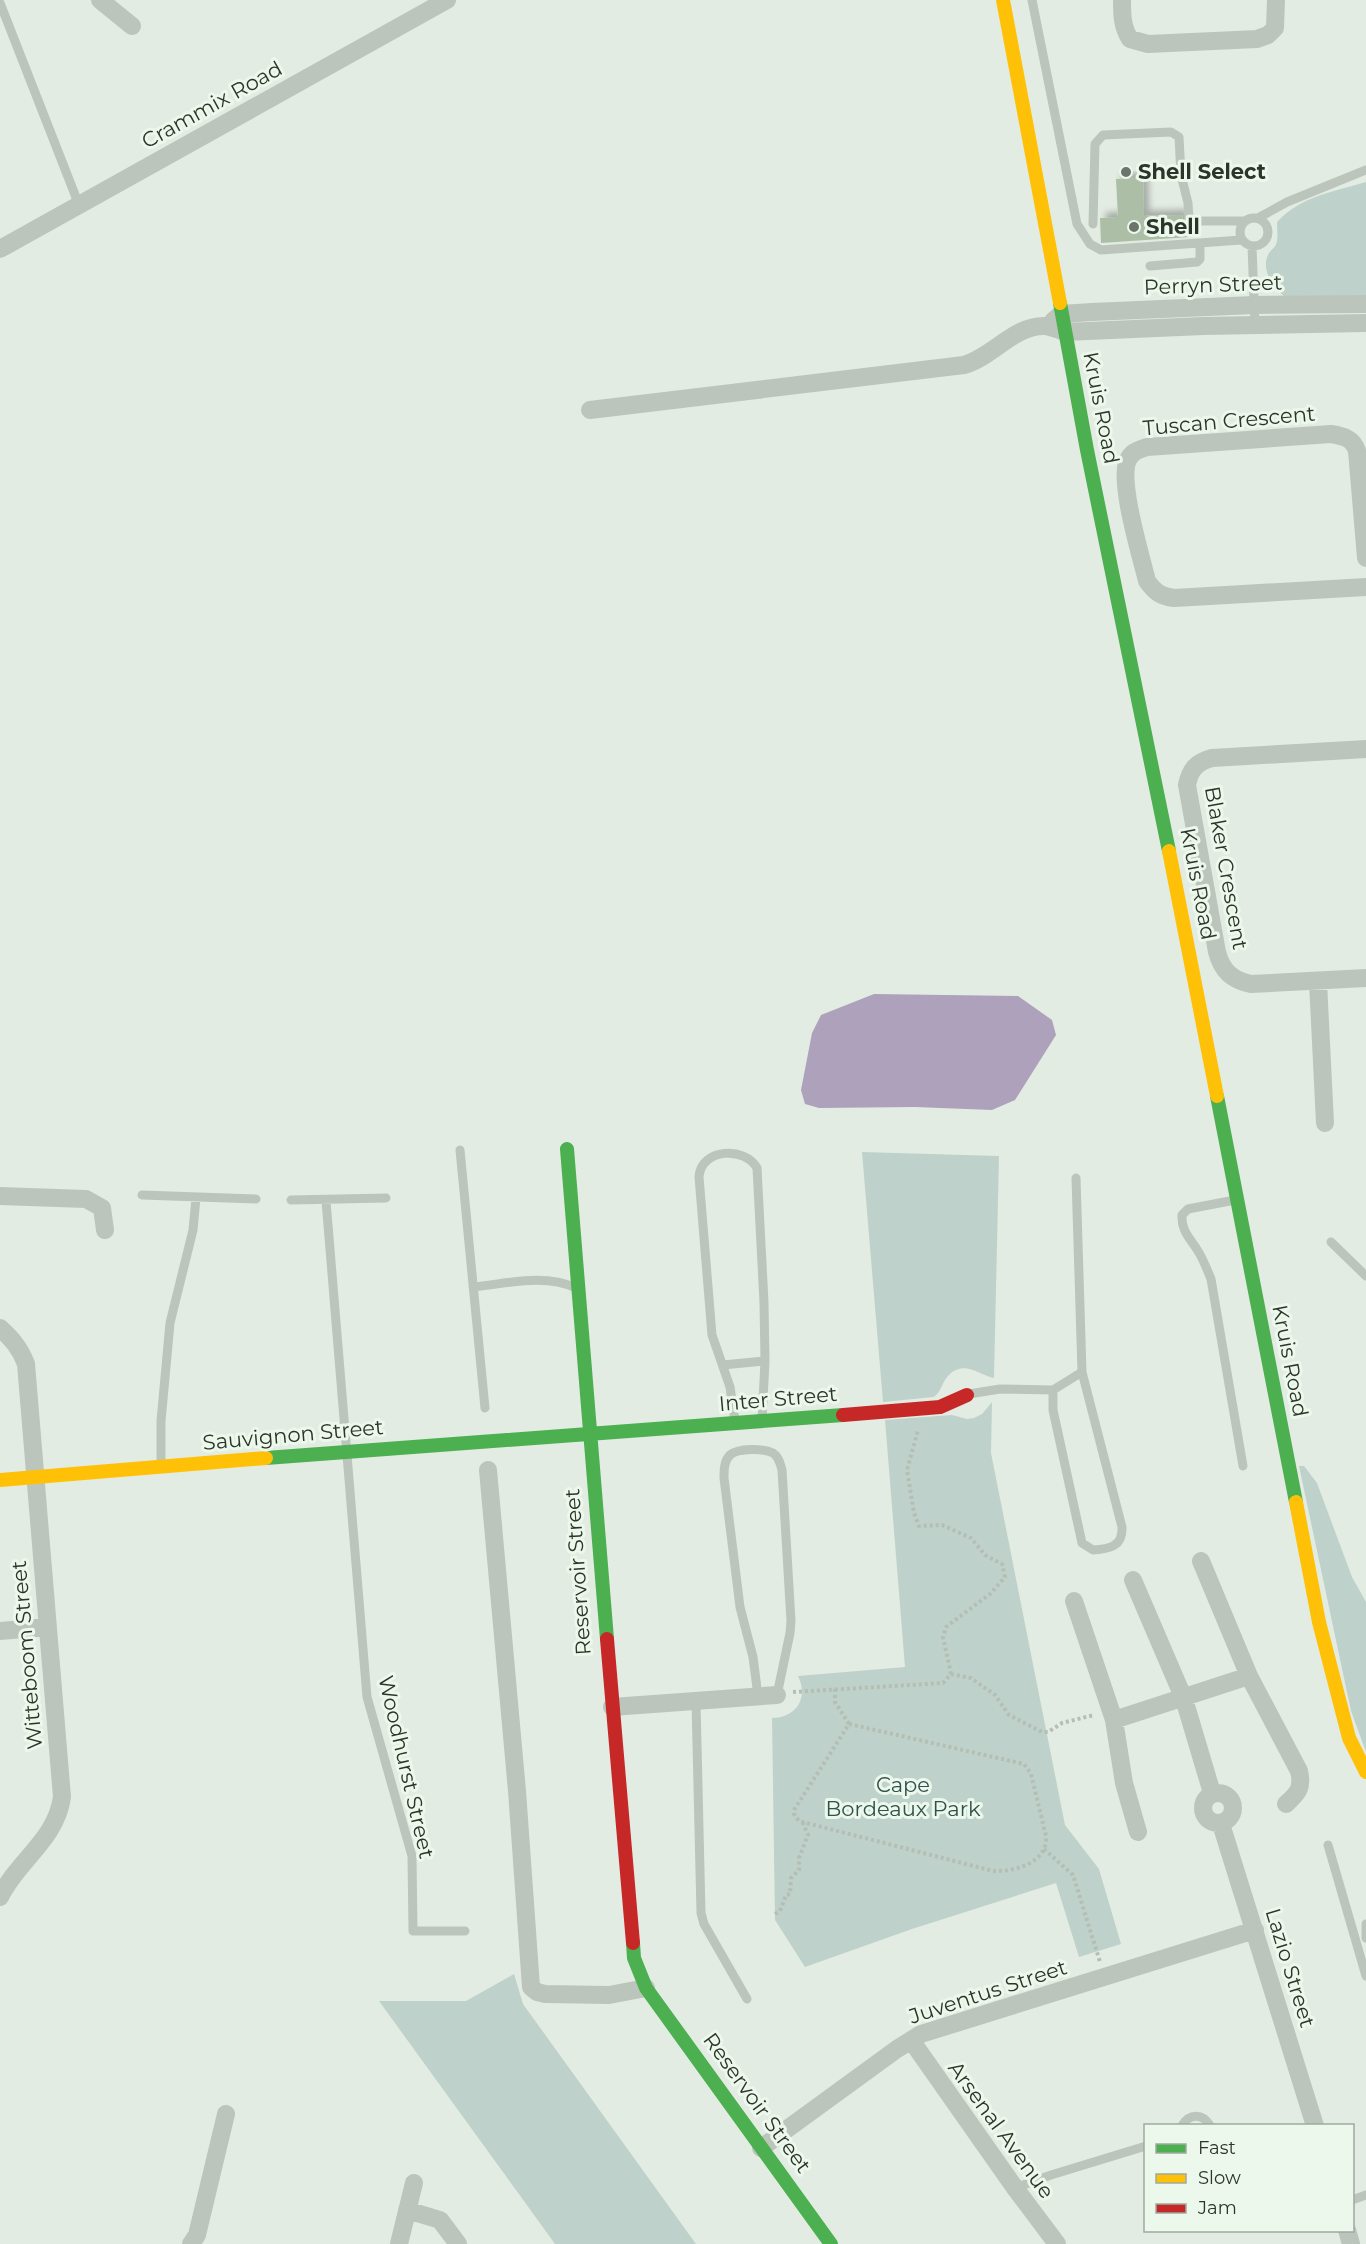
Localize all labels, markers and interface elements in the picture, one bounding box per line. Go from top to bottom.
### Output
street label: Crammix Road [137,56,286,153]
place label: Shell Select [1138,159,1266,184]
marker: Shell Select [1119,165,1133,179]
place label: Shell [1146,214,1200,239]
marker: Shell [1127,220,1141,234]
street label: Perryn Street [1143,270,1283,299]
street label: Kruis Road [1078,350,1125,466]
street label: Tuscan Crescent [1142,401,1316,440]
street label: Blaker Crescent [1200,784,1253,952]
street label: Kruis Road [1175,826,1222,942]
street label: Kruis Road [1267,1303,1314,1419]
street label: Inter Street [718,1381,838,1416]
street label: Sauvignon Street [202,1414,384,1455]
street label: Reservoir Street [559,1488,596,1656]
street label: Witteboom Street [6,1560,47,1750]
street label: Woodhurst Street [373,1673,440,1861]
park label: Cape Bordeaux Park [826,1772,981,1821]
street label: Lazio Street [1261,1905,1320,2030]
street label: Juventus Street [905,1954,1070,2029]
street label: Reservoir Street [698,2028,817,2178]
street label: Arsenal Avenue [943,2056,1060,2203]
legend [1144,2124,1354,2232]
text: Fast [1198,2137,1236,2159]
text: Slow [1198,2167,1241,2189]
text: Jam [1197,2197,1237,2219]

